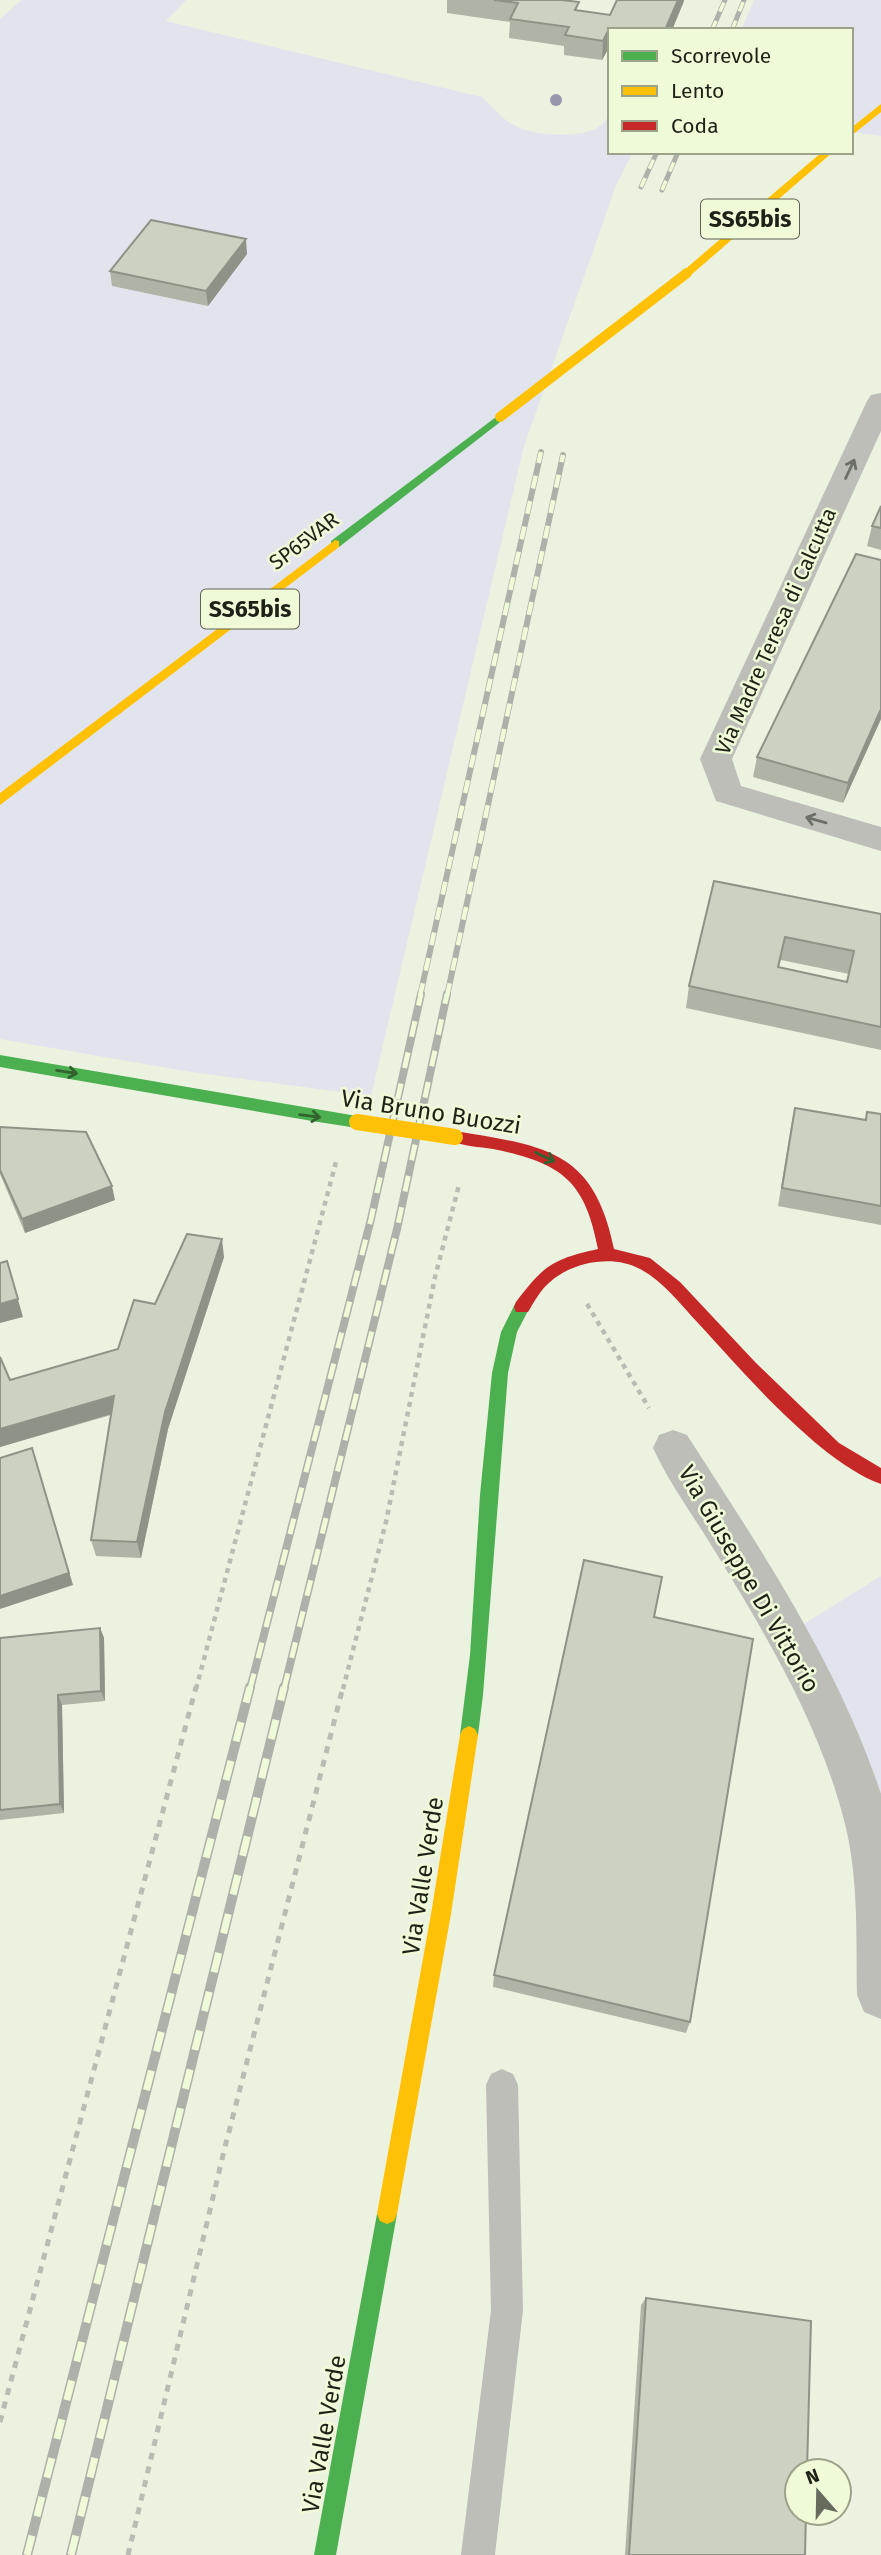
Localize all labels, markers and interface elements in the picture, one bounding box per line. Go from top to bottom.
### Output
legend [608,28,853,154]
text: Scorrevole [671,43,771,69]
text: Lento [671,78,724,104]
text: Coda [671,113,719,139]
road number: SS65bis [701,200,799,238]
one-way arrow [844,458,857,480]
street label: Via Madre Teresa di Calcutta [710,504,842,758]
street label: SP65VAR [264,506,344,576]
road number: SS65bis [201,590,299,628]
one-way arrow [805,812,827,825]
one-way arrow [55,1066,78,1079]
street label: Via Bruno Buozzi [339,1084,523,1140]
one-way arrow [298,1109,321,1122]
one-way arrow [534,1151,555,1165]
street label: Via Giuseppe Di Vittorio [673,1461,825,1697]
street label: Via Valle Verde [397,1795,449,1957]
street label: Via Valle Verde [296,2353,352,2515]
north arrow [783,2457,853,2527]
text: N [802,2464,822,2489]

